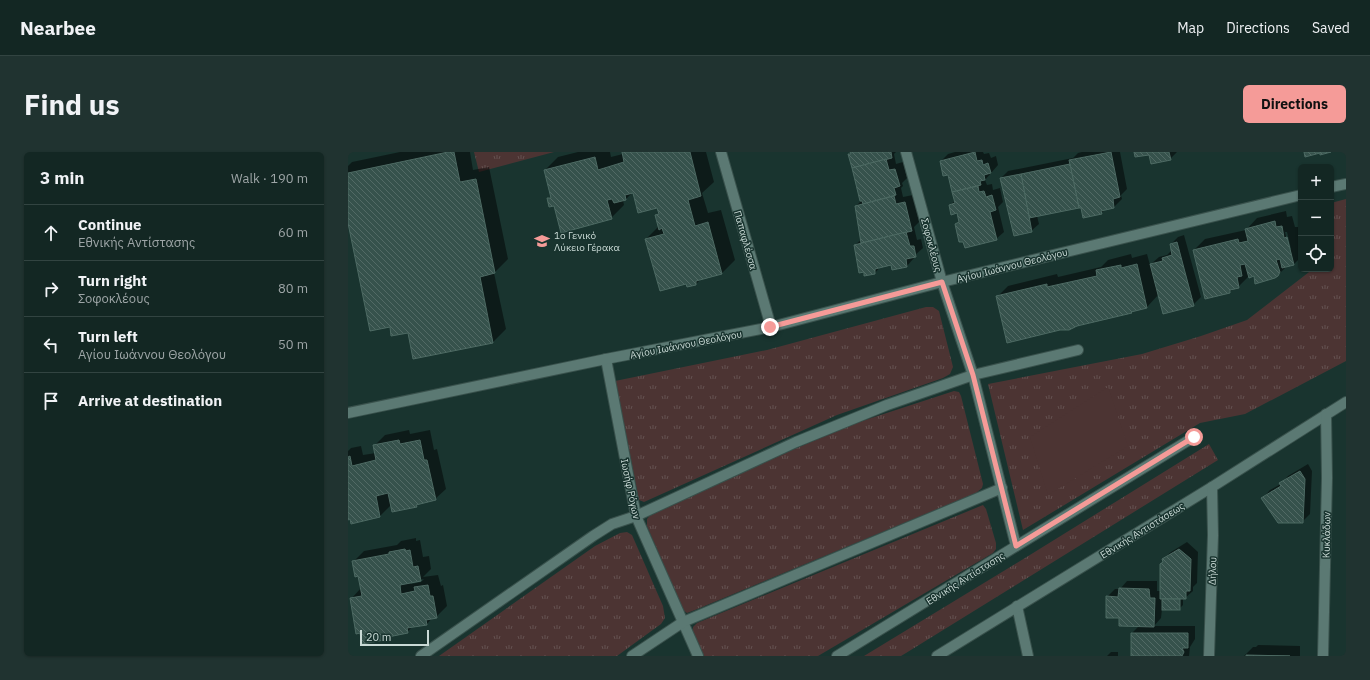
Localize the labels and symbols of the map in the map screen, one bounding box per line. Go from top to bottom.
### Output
street label: Παπαφλέσσα [731,209,760,272]
street label: Σοφοκλέους [918,217,945,274]
place label: 1ο Γενικό Λύκειο Γέρακα [554,229,620,254]
school or university icon: 1ο Γενικό Λύκειο Γέρακα [533,232,551,250]
street label: Αγίου Ιωάννου Θεολόγου [955,245,1069,286]
route end [761,318,779,336]
street label: Αγίου Ιωάννου Θεολόγου [629,327,743,362]
route start [1185,428,1203,446]
street label: Ιωσήφ Ρόγων [618,458,643,520]
street label: Εθνικής Αντιστάσεως [1098,499,1187,562]
street label: Κυκλάδων [1320,512,1333,558]
street label: Εθνικής Αντίστασης [924,549,1007,608]
street label: Δήλου [1206,557,1219,585]
scale bar [360,628,429,647]

